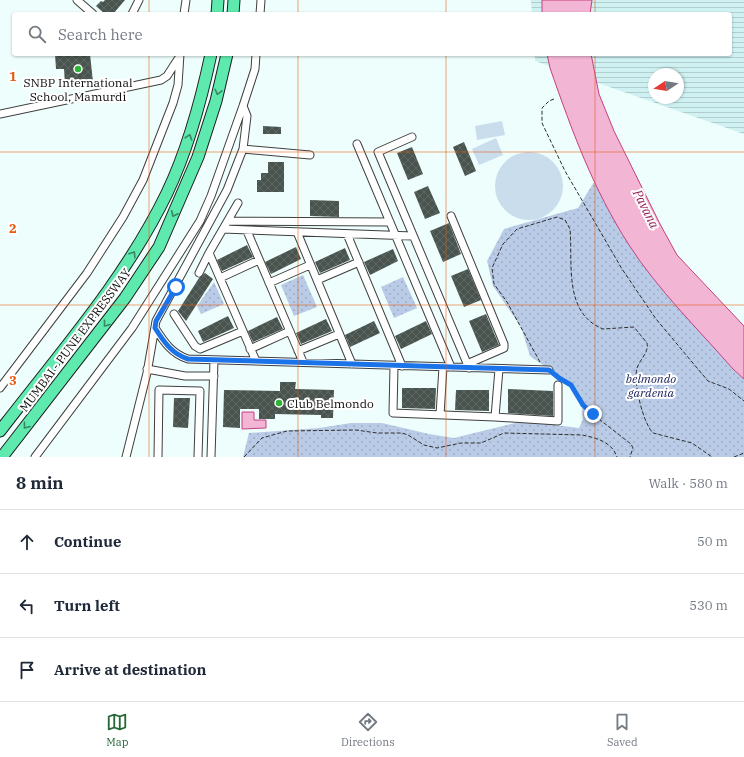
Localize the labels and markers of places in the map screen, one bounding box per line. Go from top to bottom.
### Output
marker: SNBP International School, Mamurdi [73,64,83,74]
place label: SNBP International School, Mamurdi [23,75,133,104]
place label: Club Belmondo [287,396,374,411]
marker: Club Belmondo [274,398,284,408]

